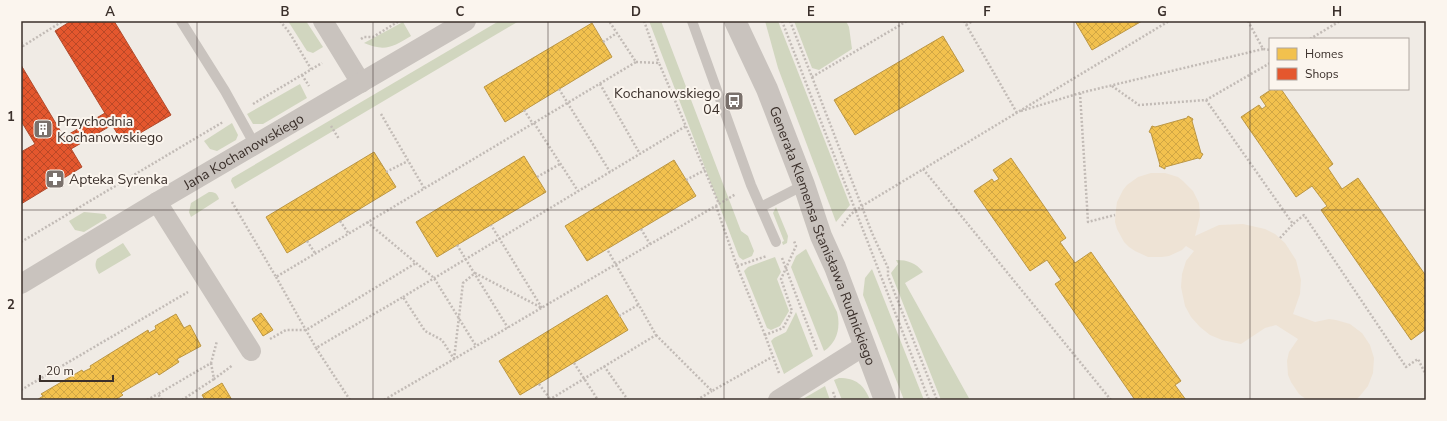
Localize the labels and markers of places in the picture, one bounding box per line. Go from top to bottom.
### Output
place label: Kochanowskiego 04 [614,84,720,119]
bus stop icon: Kochanowskiego 04 [723,90,745,112]
place label: Przychodnia Kochanowskiego [57,112,163,147]
building icon: Przychodnia Kochanowskiego [32,118,54,140]
pharmacy icon: Apteka Syrenka [44,168,66,190]
place label: Apteka Syrenka [69,170,168,189]

